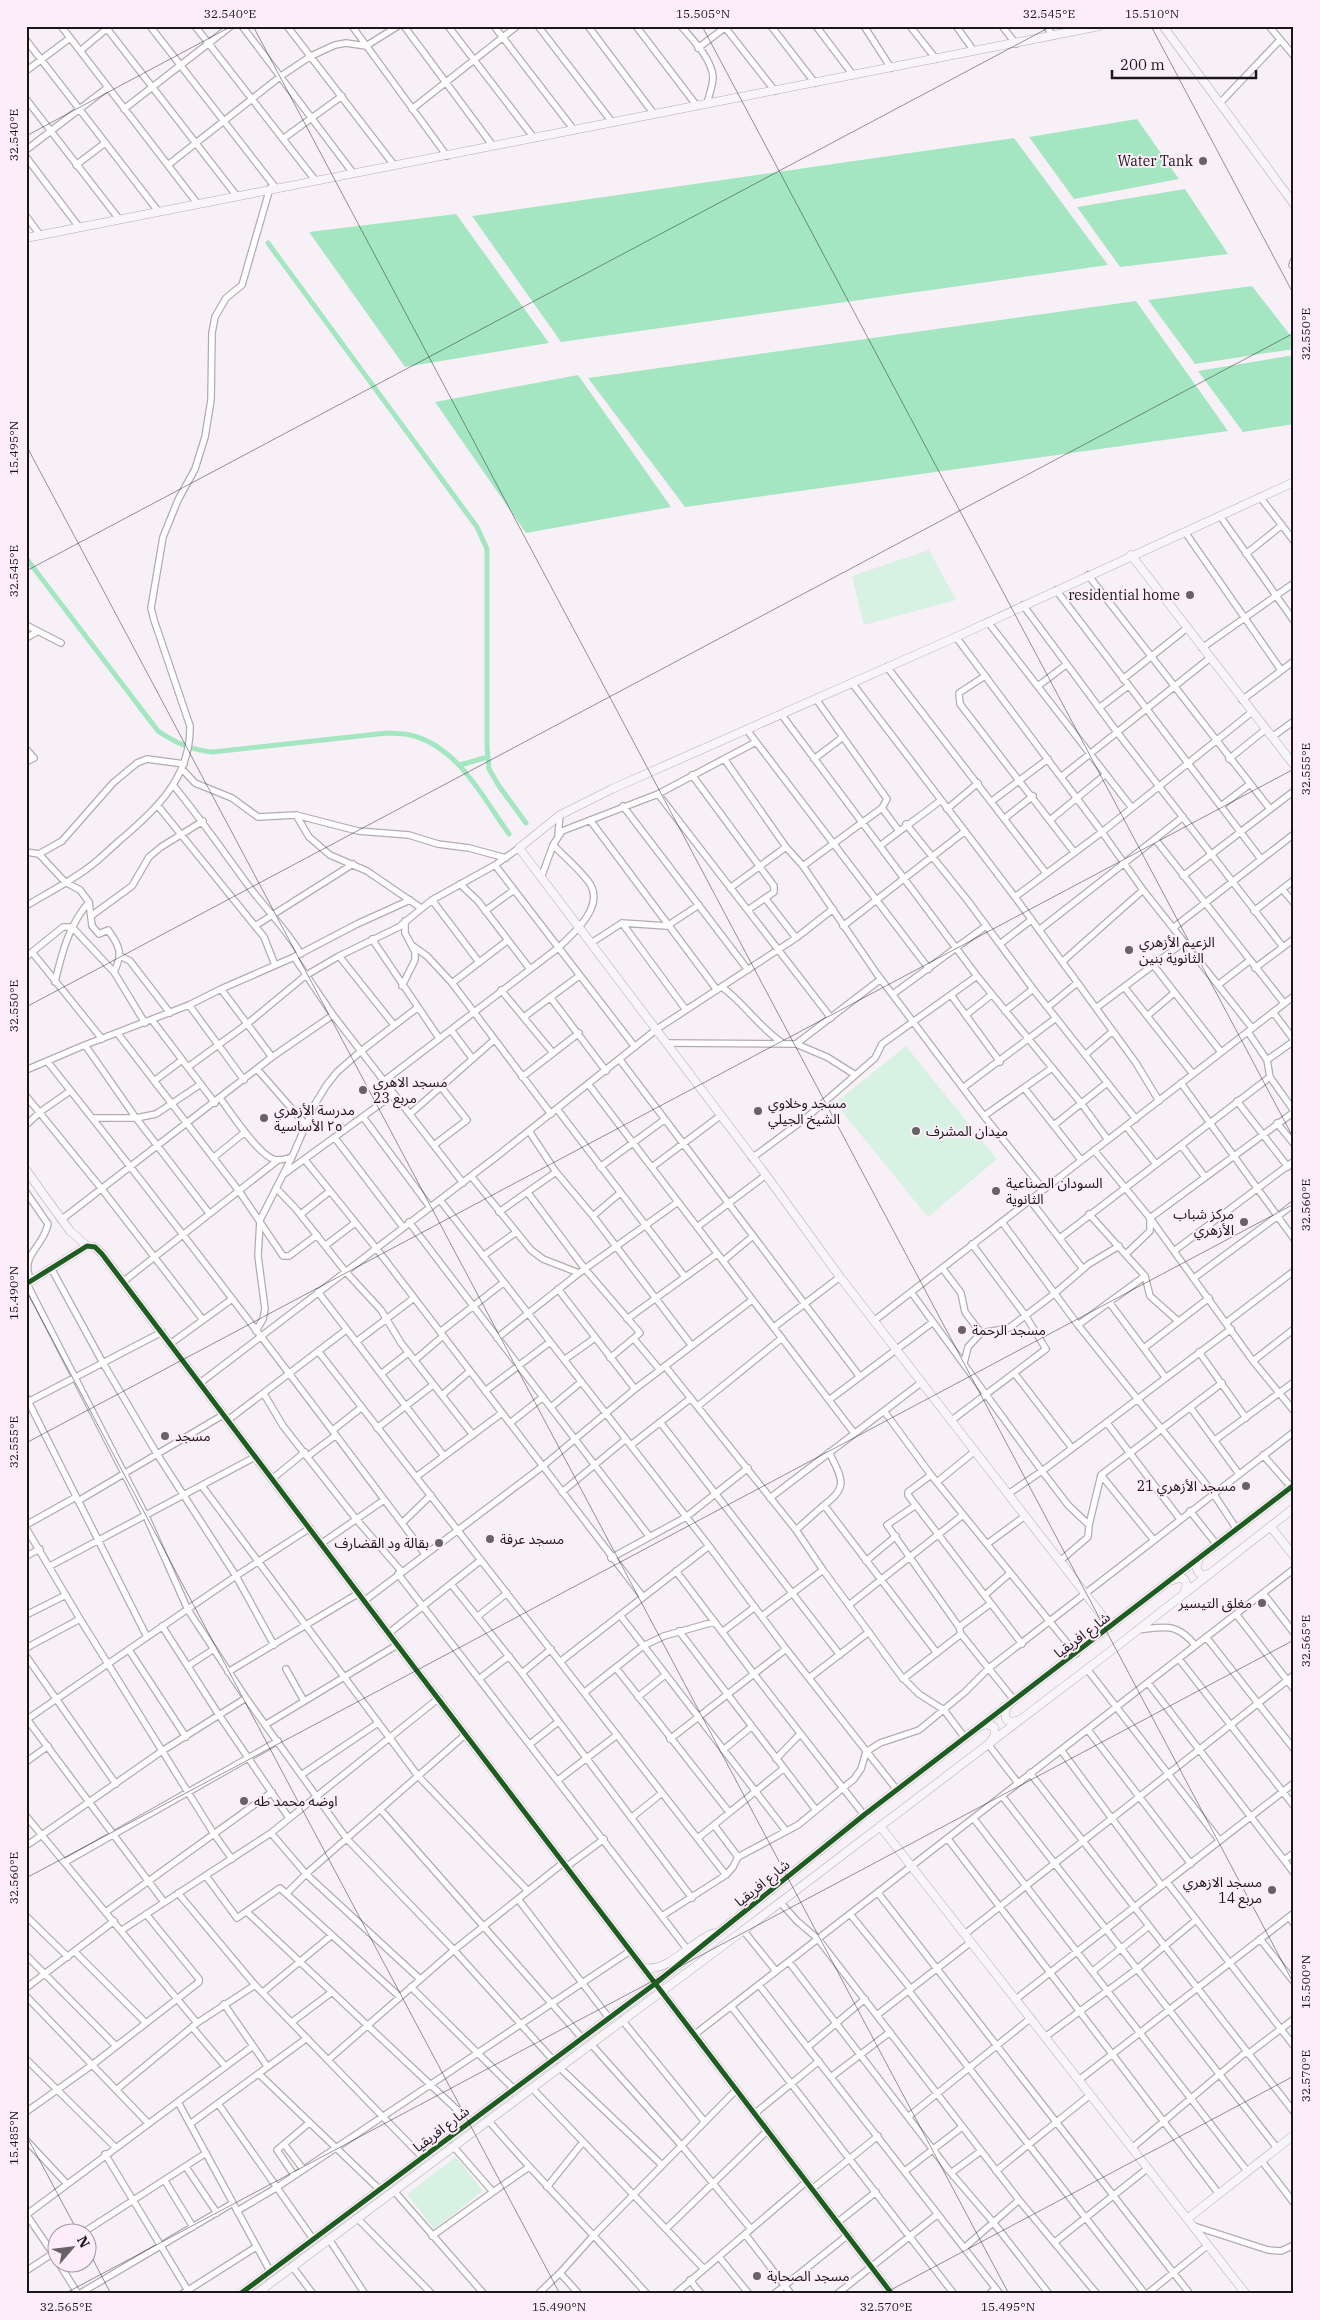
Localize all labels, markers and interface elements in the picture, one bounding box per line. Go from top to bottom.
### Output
text: 32.540°E [204,6,256,21]
text: 15.505°N [676,6,730,21]
text: 32.545°E [1023,6,1075,21]
text: 15.510°N [1125,6,1179,21]
scale bar [1112,48,1256,80]
text: 200 m [1120,55,1165,74]
text: 32.540°E [6,109,21,161]
place label: Water Tank [1118,152,1194,170]
marker: Water Tank [1197,155,1209,167]
text: 32.550°E [1298,308,1313,360]
text: 15.495°N [6,421,21,475]
text: 32.545°E [6,545,21,597]
place label: residential home [1068,586,1180,604]
marker: residential home [1184,589,1196,601]
text: 32.555°E [1298,743,1313,795]
place label: الزعيم الأزهري الثانوية بنين [1139,933,1215,967]
marker: الزعيم الأزهري الثانوية بنين [1123,944,1135,956]
text: 32.550°E [6,980,21,1032]
place label: مسجد الاهري مربع 23 [373,1073,448,1109]
marker: مسجد الاهري مربع 23 [357,1084,369,1096]
place label: مسجد وخلاوي الشيخ الجيلي [768,1094,847,1130]
place label: مدرسة الأزهري ٢٥ الأساسية [274,1101,355,1135]
marker: مسجد وخلاوي الشيخ الجيلي [752,1105,764,1117]
marker: مدرسة الأزهري ٢٥ الأساسية [258,1112,270,1124]
place label: ميدان المشرف [926,1122,1008,1140]
marker: ميدان المشرف [910,1125,922,1137]
place label: السودان الصناعية الثانوية [1006,1174,1103,1208]
text: 32.560°E [1298,1179,1313,1231]
marker: السودان الصناعية الثانوية [990,1185,1002,1197]
place label: مركز شباب الأزهري [1173,1205,1234,1241]
marker: مركز شباب الأزهري [1238,1216,1250,1228]
text: 15.490°N [6,1266,21,1320]
place label: مسجد الرحمة [972,1321,1046,1339]
marker: مسجد الرحمة [956,1324,968,1336]
text: 32.555°E [6,1416,21,1468]
place label: مسجد [175,1427,211,1445]
marker: مسجد [159,1430,171,1442]
place label: مسجد الأزهري 21 [1137,1477,1236,1497]
marker: مسجد الأزهري 21 [1240,1480,1252,1492]
place label: مسجد عرفة [500,1530,564,1548]
marker: مسجد عرفة [484,1533,496,1545]
place label: بقالة ود القضارف [335,1534,429,1552]
marker: بقالة ود القضارف [433,1537,445,1549]
place label: مغلق التيسير [1178,1594,1252,1613]
marker: مغلق التيسير [1256,1597,1268,1609]
street label: شارع افريقيا [1050,1608,1115,1664]
text: 32.565°E [1298,1615,1313,1667]
place label: اوضه محمد طه [254,1792,338,1810]
marker: اوضه محمد طه [238,1795,250,1807]
text: 32.560°E [6,1852,21,1904]
street label: شارع افريقيا [731,1855,794,1912]
place label: مسجد الازهري مربع 14 [1183,1873,1262,1909]
marker: مسجد الازهري مربع 14 [1266,1884,1278,1896]
text: 15.500°N [1298,1955,1313,2009]
text: 32.570°E [1298,2050,1313,2102]
street label: شارع افريقيا [409,2102,474,2158]
text: 15.485°N [6,2111,21,2165]
north arrow [48,2222,98,2272]
text: N [73,2233,94,2251]
place label: مسجد الصحابة [767,2267,850,2285]
marker: مسجد الصحابة [751,2270,763,2282]
text: 32.565°E [40,2299,92,2314]
text: 15.490°N [532,2299,586,2314]
text: 32.570°E [860,2299,912,2314]
text: 15.495°N [981,2299,1035,2314]

